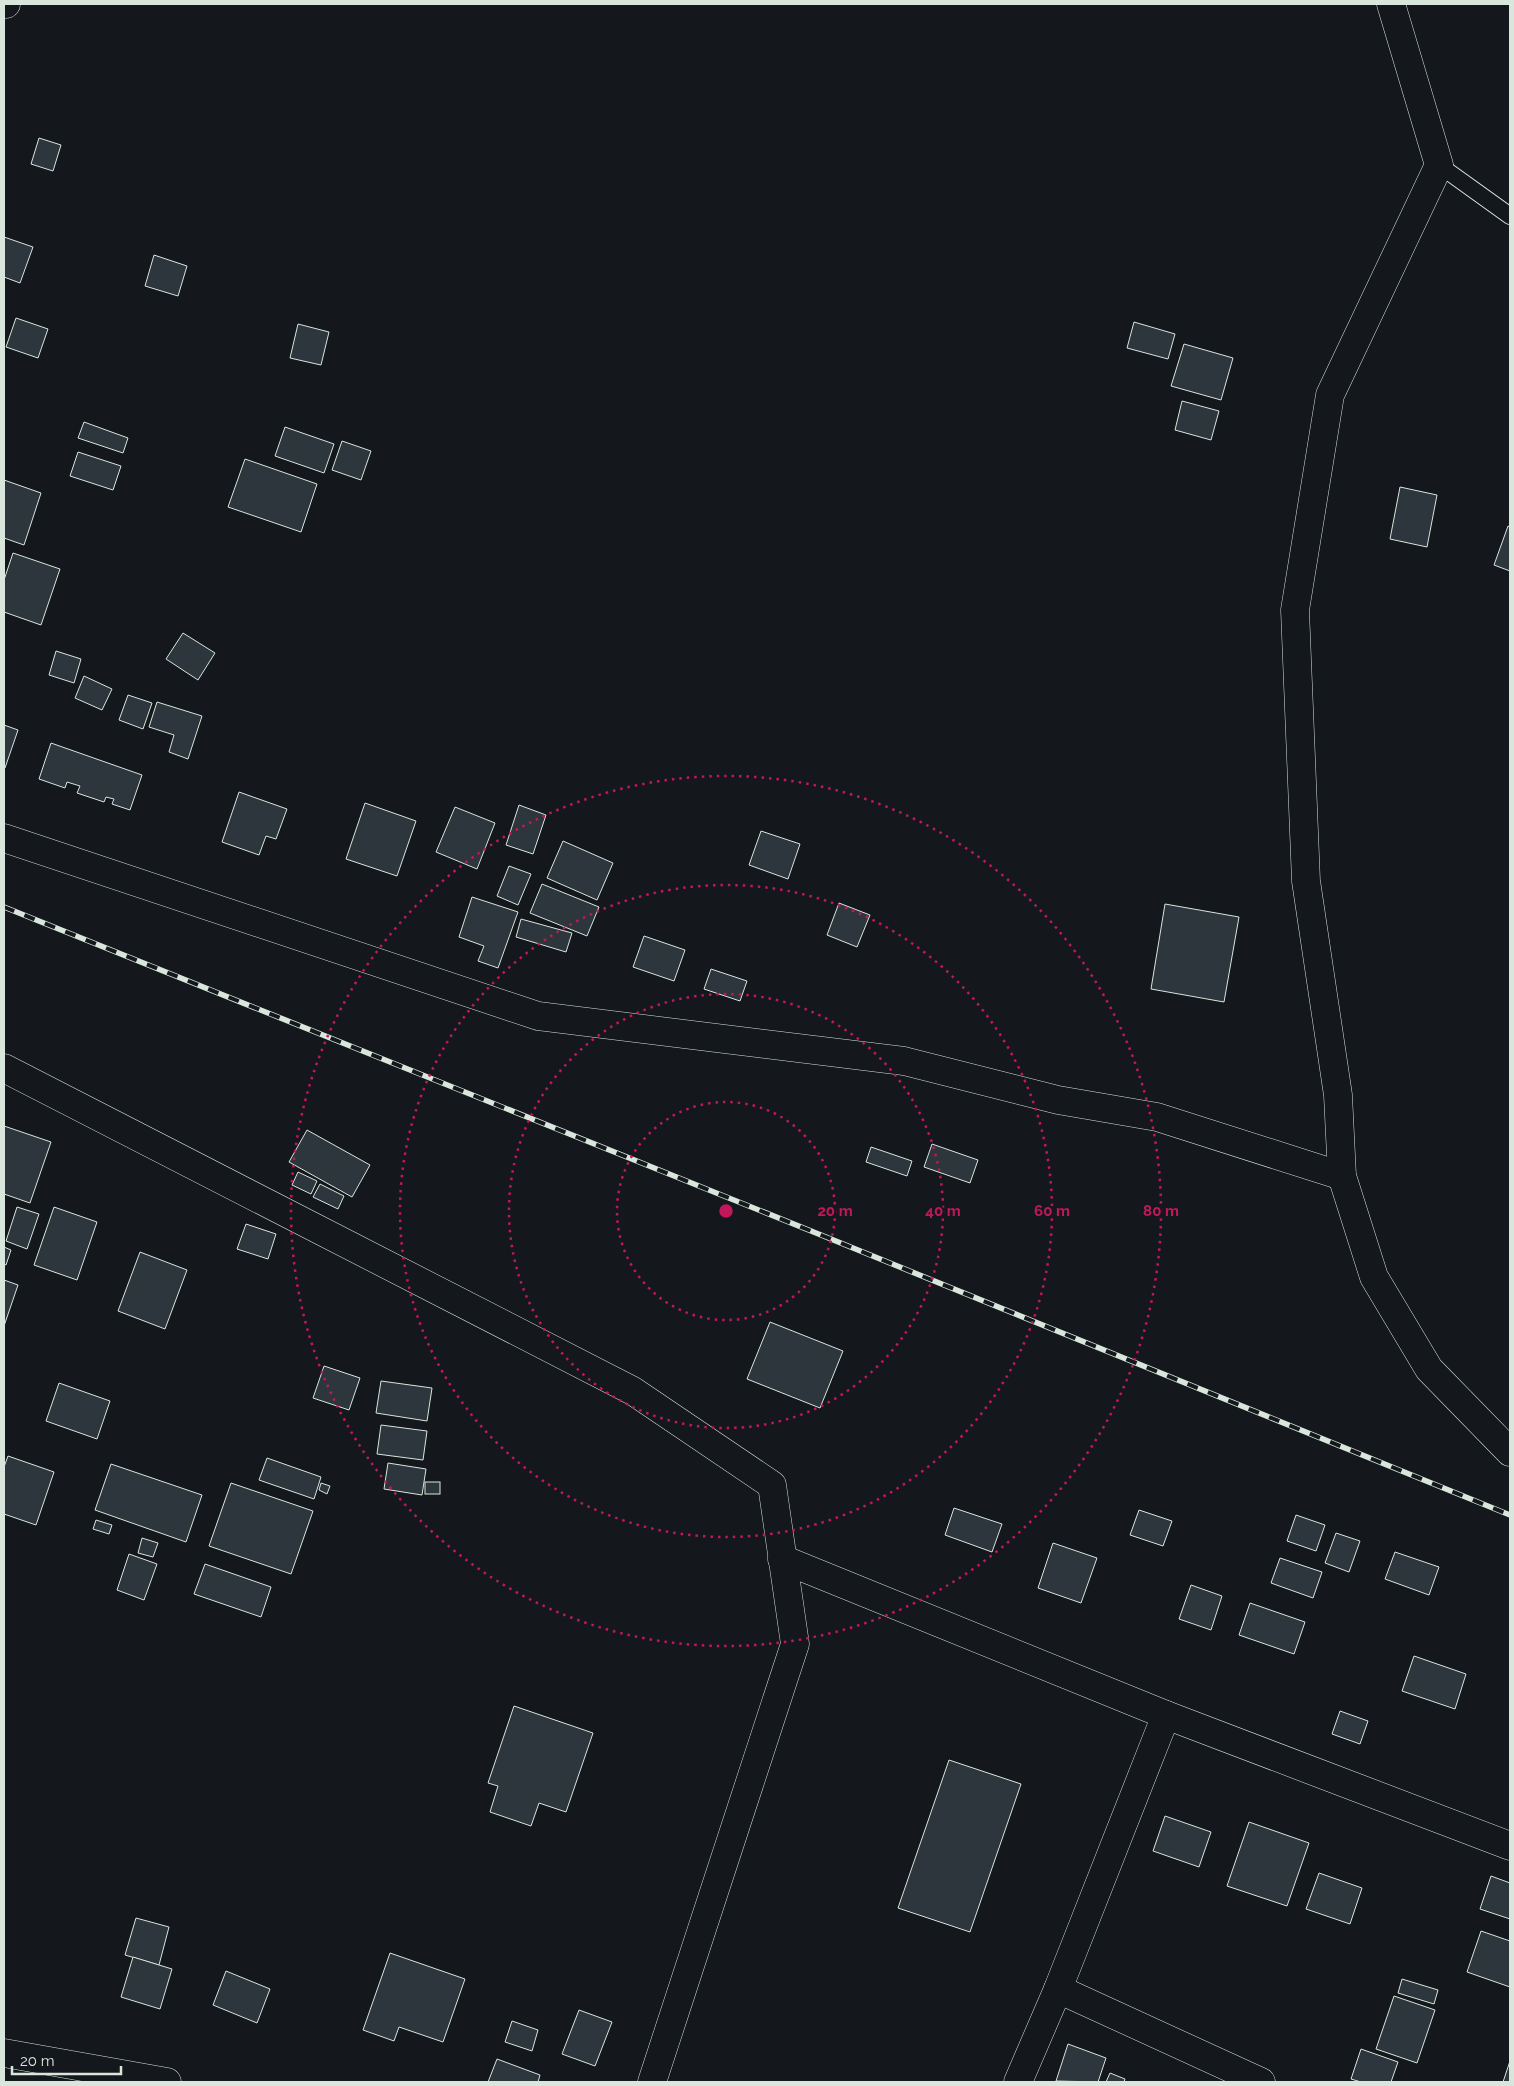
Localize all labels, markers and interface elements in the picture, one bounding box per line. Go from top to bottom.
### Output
centre of rings [717,1202,735,1220]
text: 20 m [817,1202,853,1220]
text: 40 m [925,1202,961,1220]
text: 60 m [1034,1202,1070,1220]
text: 80 m [1143,1202,1179,1220]
scale bar [12,2044,121,2076]
text: 20 m [20,2052,55,2070]

